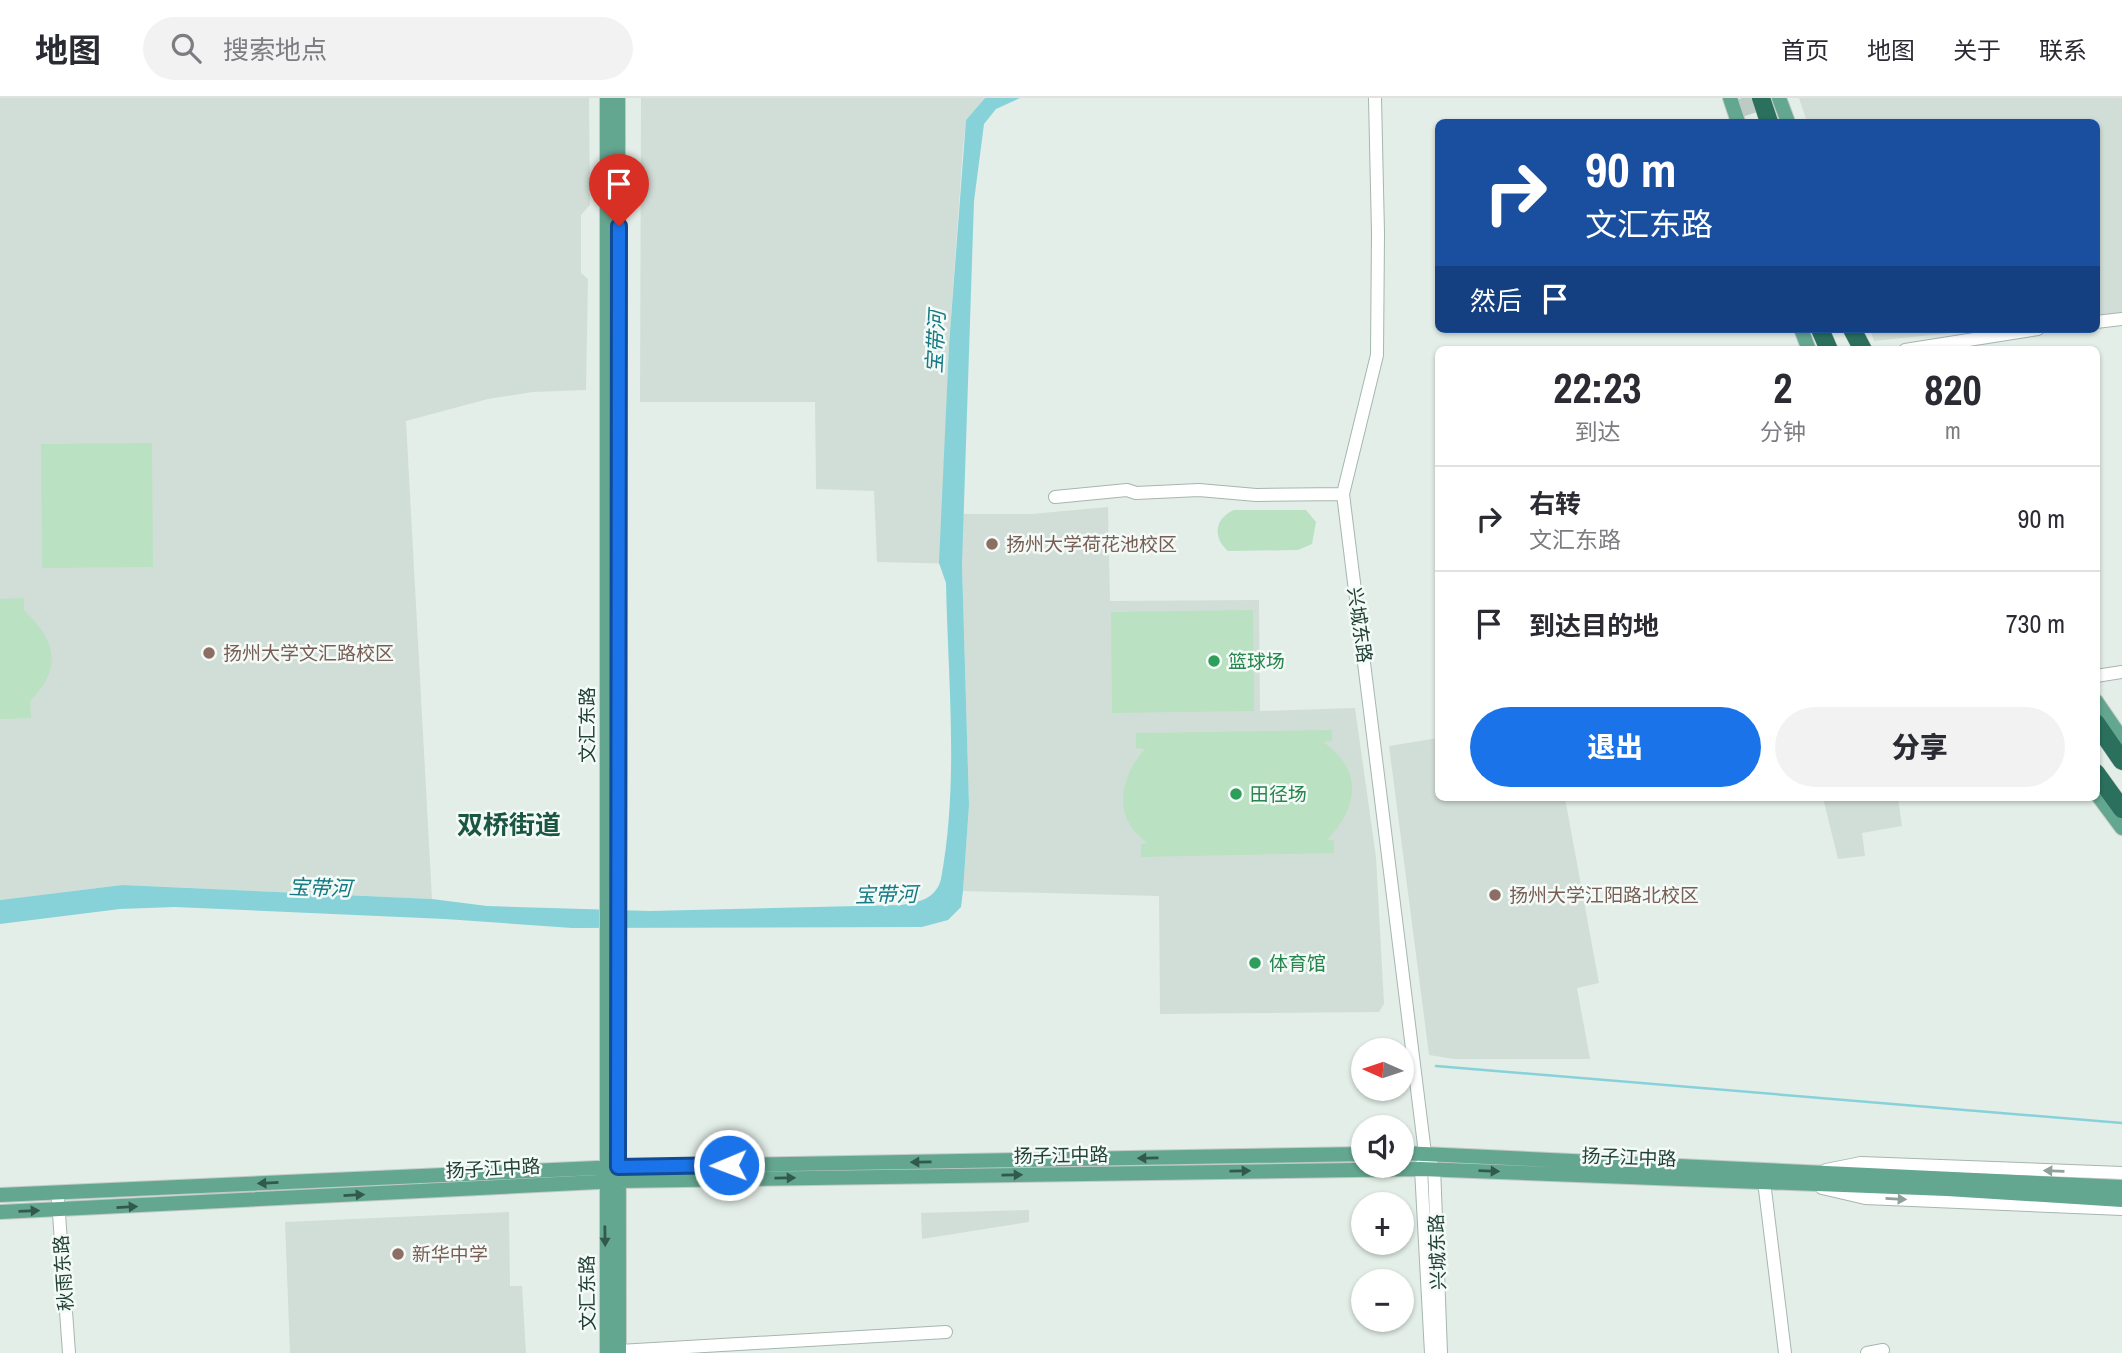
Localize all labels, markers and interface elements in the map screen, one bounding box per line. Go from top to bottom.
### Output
search box [143,17,633,80]
text: 地图 [35,28,101,72]
icon: search [167,29,205,67]
text: 搜索地点 [223,32,327,67]
text: 首页 [1781,34,1829,66]
text: 地图 [1867,34,1915,66]
text: 关于 [1953,34,2001,66]
text: 联系 [2039,34,2087,66]
text: 90 m [1585,136,1677,202]
icon: right [1470,147,1561,238]
pin [589,154,649,226]
icon: arrive [600,165,638,203]
text: 文汇东路 [1585,203,1713,246]
icon: arrive [1536,280,1574,318]
text: 然后 [1470,283,1522,318]
water label: 宝带河 [919,306,952,374]
text: 22:23 [1553,360,1641,416]
text: 2 [1773,360,1792,416]
text: 820 [1924,362,1982,418]
text: m [1945,415,1961,446]
text: 到达 [1574,416,1620,447]
text: 分钟 [1760,416,1806,447]
text: 右转 [1529,486,1581,521]
icon: right [1470,500,1508,538]
text: 90 m [2018,501,2065,536]
text: 文汇东路 [1529,524,1621,555]
place label: 扬州大学荷花池校区 [1006,531,1177,557]
marker: 扬州大学荷花池校区 [984,536,1000,552]
street label: 兴城东路 [1342,586,1378,664]
icon: arrive [1470,605,1508,643]
text: 730 m [2006,606,2065,641]
text: 到达目的地 [1529,608,1659,643]
place label: 扬州大学文汇路校区 [223,640,394,666]
marker: 扬州大学文汇路校区 [201,645,217,661]
place label: 篮球场 [1228,648,1285,674]
marker: 篮球场 [1206,653,1222,669]
street label: 文汇东路 [574,687,600,763]
button: 退出 [1470,707,1761,787]
button: 分享 [1775,707,2065,787]
place label: 田径场 [1250,781,1307,807]
marker: 田径场 [1228,786,1244,802]
district label: 双桥街道 [457,807,561,842]
water label: 宝带河 [288,872,356,903]
water label: 宝带河 [854,879,922,910]
place label: 扬州大学江阳路北校区 [1509,882,1699,908]
marker: 扬州大学江阳路北校区 [1487,887,1503,903]
place label: 体育馆 [1269,950,1326,976]
marker: 体育馆 [1247,955,1263,971]
north arrow [1351,1038,1414,1101]
map controls [1351,1038,1414,1332]
button: sound [1351,1115,1414,1178]
position arrow [692,1128,766,1202]
street label: 扬子江中路 [1013,1141,1109,1169]
street label: 扬子江中路 [1581,1142,1677,1172]
one-way arrow [1137,1152,1159,1163]
street label: 扬子江中路 [445,1153,541,1183]
one-way arrow [909,1156,931,1167]
one-way arrow [1229,1165,1251,1177]
one-way arrow [1478,1165,1500,1176]
one-way arrow [2043,1165,2065,1176]
one-way arrow [1001,1169,1023,1181]
one-way arrow [774,1172,796,1184]
one-way arrow [256,1177,278,1188]
one-way arrow [343,1189,365,1200]
button: + [1351,1192,1414,1255]
one-way arrow [1886,1194,1908,1205]
one-way arrow [116,1201,138,1212]
one-way arrow [19,1206,41,1217]
street label: 兴城东路 [1423,1214,1451,1290]
one-way arrow [600,1225,611,1247]
street label: 秋雨东路 [47,1234,79,1312]
place label: 新华中学 [412,1241,488,1267]
marker: 新华中学 [390,1246,406,1262]
street label: 文汇东路 [573,1255,601,1331]
button: − [1351,1269,1414,1332]

